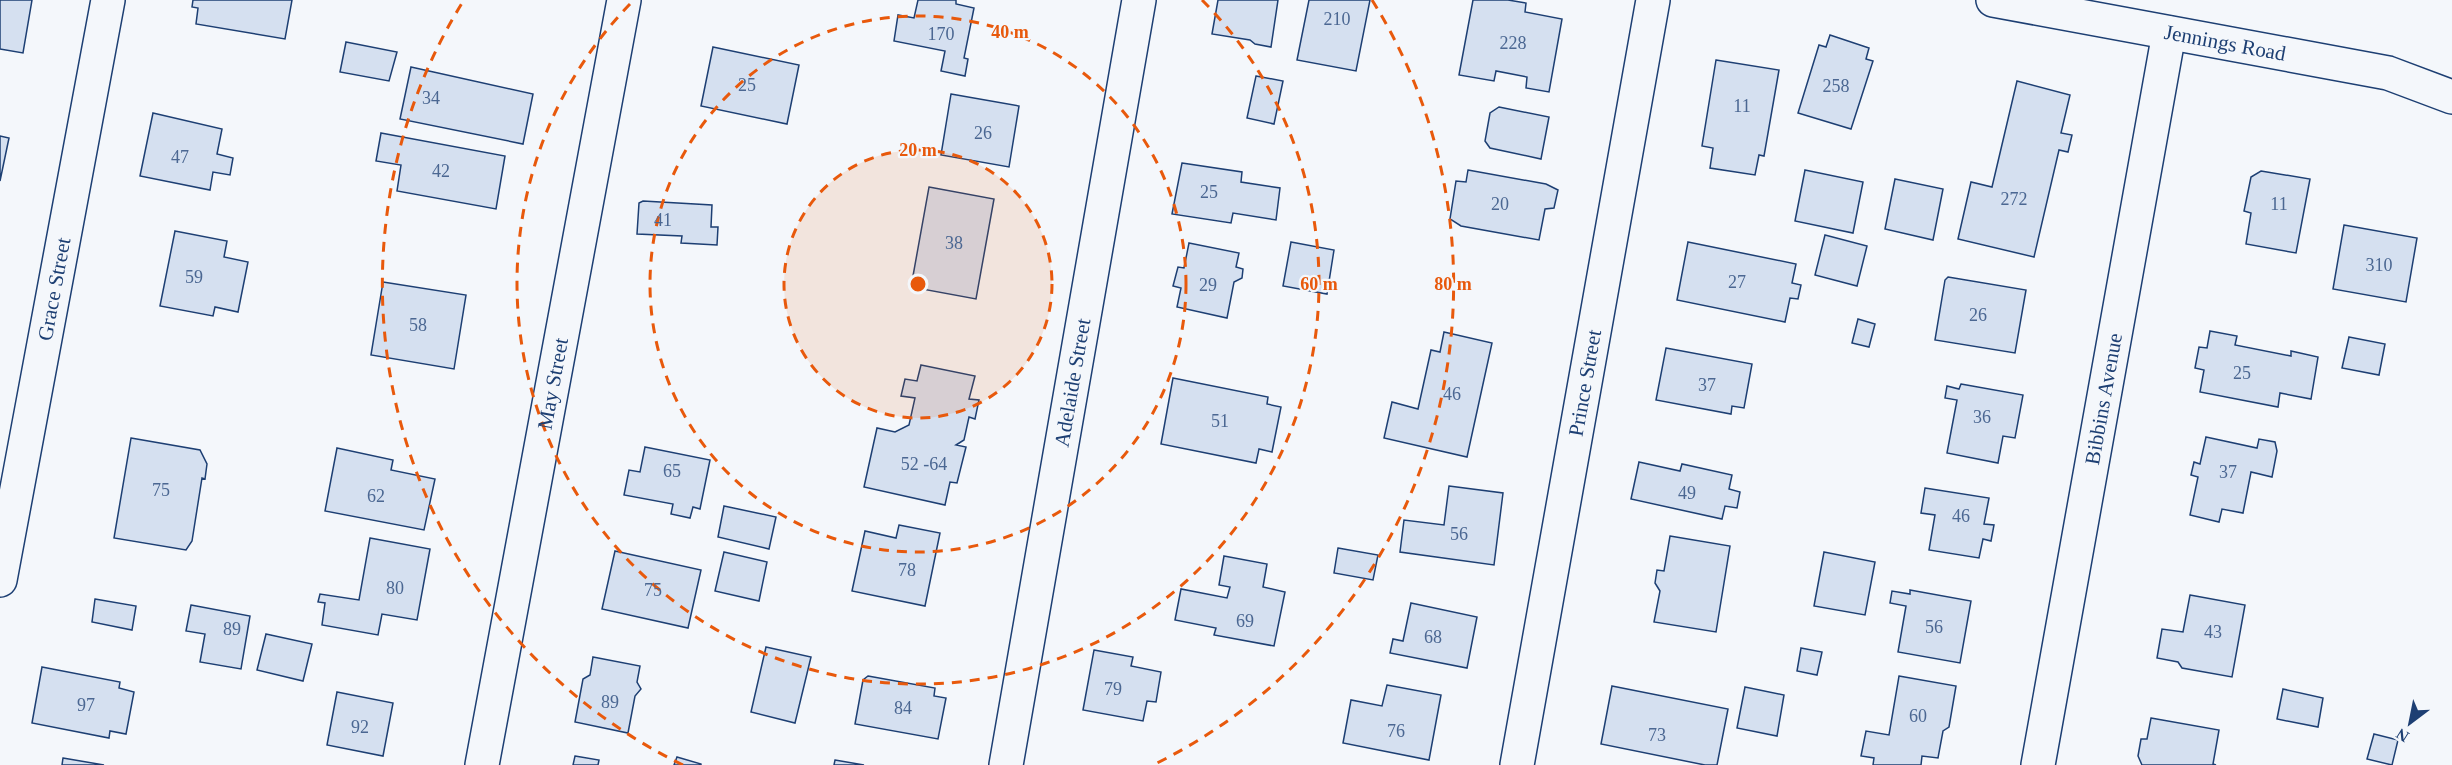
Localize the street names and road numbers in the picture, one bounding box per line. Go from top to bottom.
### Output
street label: Jennings Road [2162,20,2288,66]
street label: Grace Street [33,235,76,343]
street label: Adelaide Street [1049,316,1095,449]
street label: Prince Street [1564,328,1606,438]
street label: Bibbins Avenue [2080,331,2127,467]
street label: May Street [533,336,573,431]

